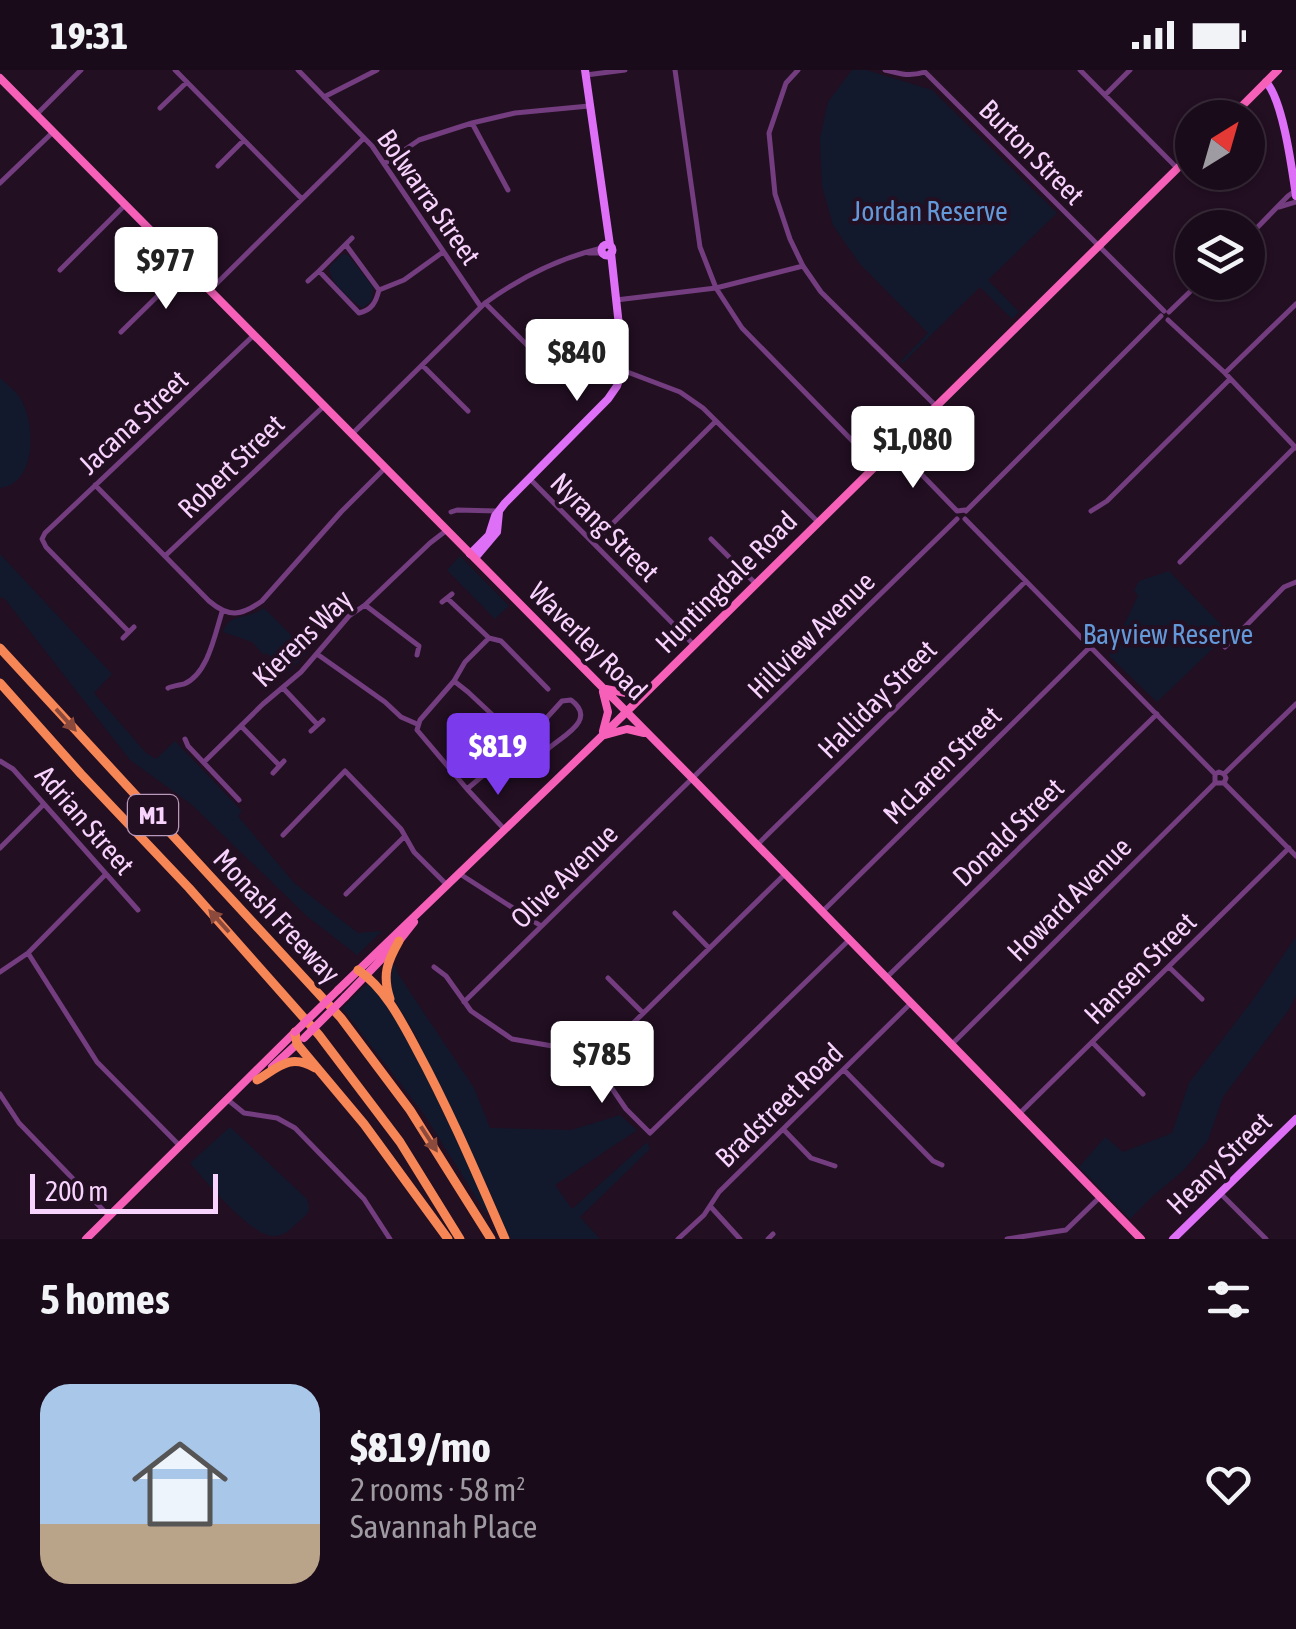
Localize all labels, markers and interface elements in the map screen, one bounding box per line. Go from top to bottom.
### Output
text: 19:31 [50,14,128,57]
street label: Burton Street [973,93,1091,211]
north arrow [1175,100,1265,190]
map controls [1175,100,1265,300]
street label: Bolwarra Street [371,123,487,271]
park label: Jordan Reserve [852,195,1008,227]
button: layers [1175,210,1265,300]
pin: $977 [107,227,225,312]
text: $977 [137,241,195,278]
pin: $840 [518,319,636,404]
text: $840 [548,333,606,370]
street label: Jacana Street [72,364,194,480]
pin: $1,080 [832,406,994,491]
street label: Robert Street [172,408,290,524]
text: $1,080 [873,420,953,457]
street label: Nyrang Street [544,466,666,588]
street label: Huntingdale Road [649,505,803,659]
street label: Hillview Avenue [741,565,881,705]
street label: Waverley Road [523,576,653,706]
street label: Kierens Way [246,583,358,693]
park label: Bayview Reserve [1083,618,1253,650]
street label: Halliday Street [811,633,943,765]
street label: McLaren Street [877,700,1007,830]
one-way arrow [54,707,77,731]
pin: $819 [439,713,557,798]
text: $819 [469,727,527,764]
street label: Adrian Street [29,759,141,881]
street label: Donald Street [946,771,1070,893]
road number: M1 [128,795,178,835]
street label: Olive Avenue [504,817,624,935]
street label: Howard Avenue [1001,831,1137,967]
street label: Monash Freeway [207,843,347,989]
street label: Hansen Street [1078,906,1202,1030]
one-way arrow [208,909,231,933]
pin: $785 [543,1021,661,1106]
text: $785 [573,1035,631,1072]
street label: Bradstreet Road [709,1036,849,1174]
street label: Heany Street [1160,1106,1278,1220]
one-way arrow [420,1125,438,1153]
scale bar [30,1169,218,1214]
text: 200 m [45,1175,108,1207]
icon: filters [1201,1272,1256,1327]
text: 5 homes [40,1275,170,1323]
text: $819/mo [350,1423,491,1471]
icon: home [120,1424,240,1544]
icon: heart [1201,1457,1256,1512]
text: 2 rooms · 58 m² [350,1471,525,1508]
text: Savannah Place [350,1508,537,1545]

